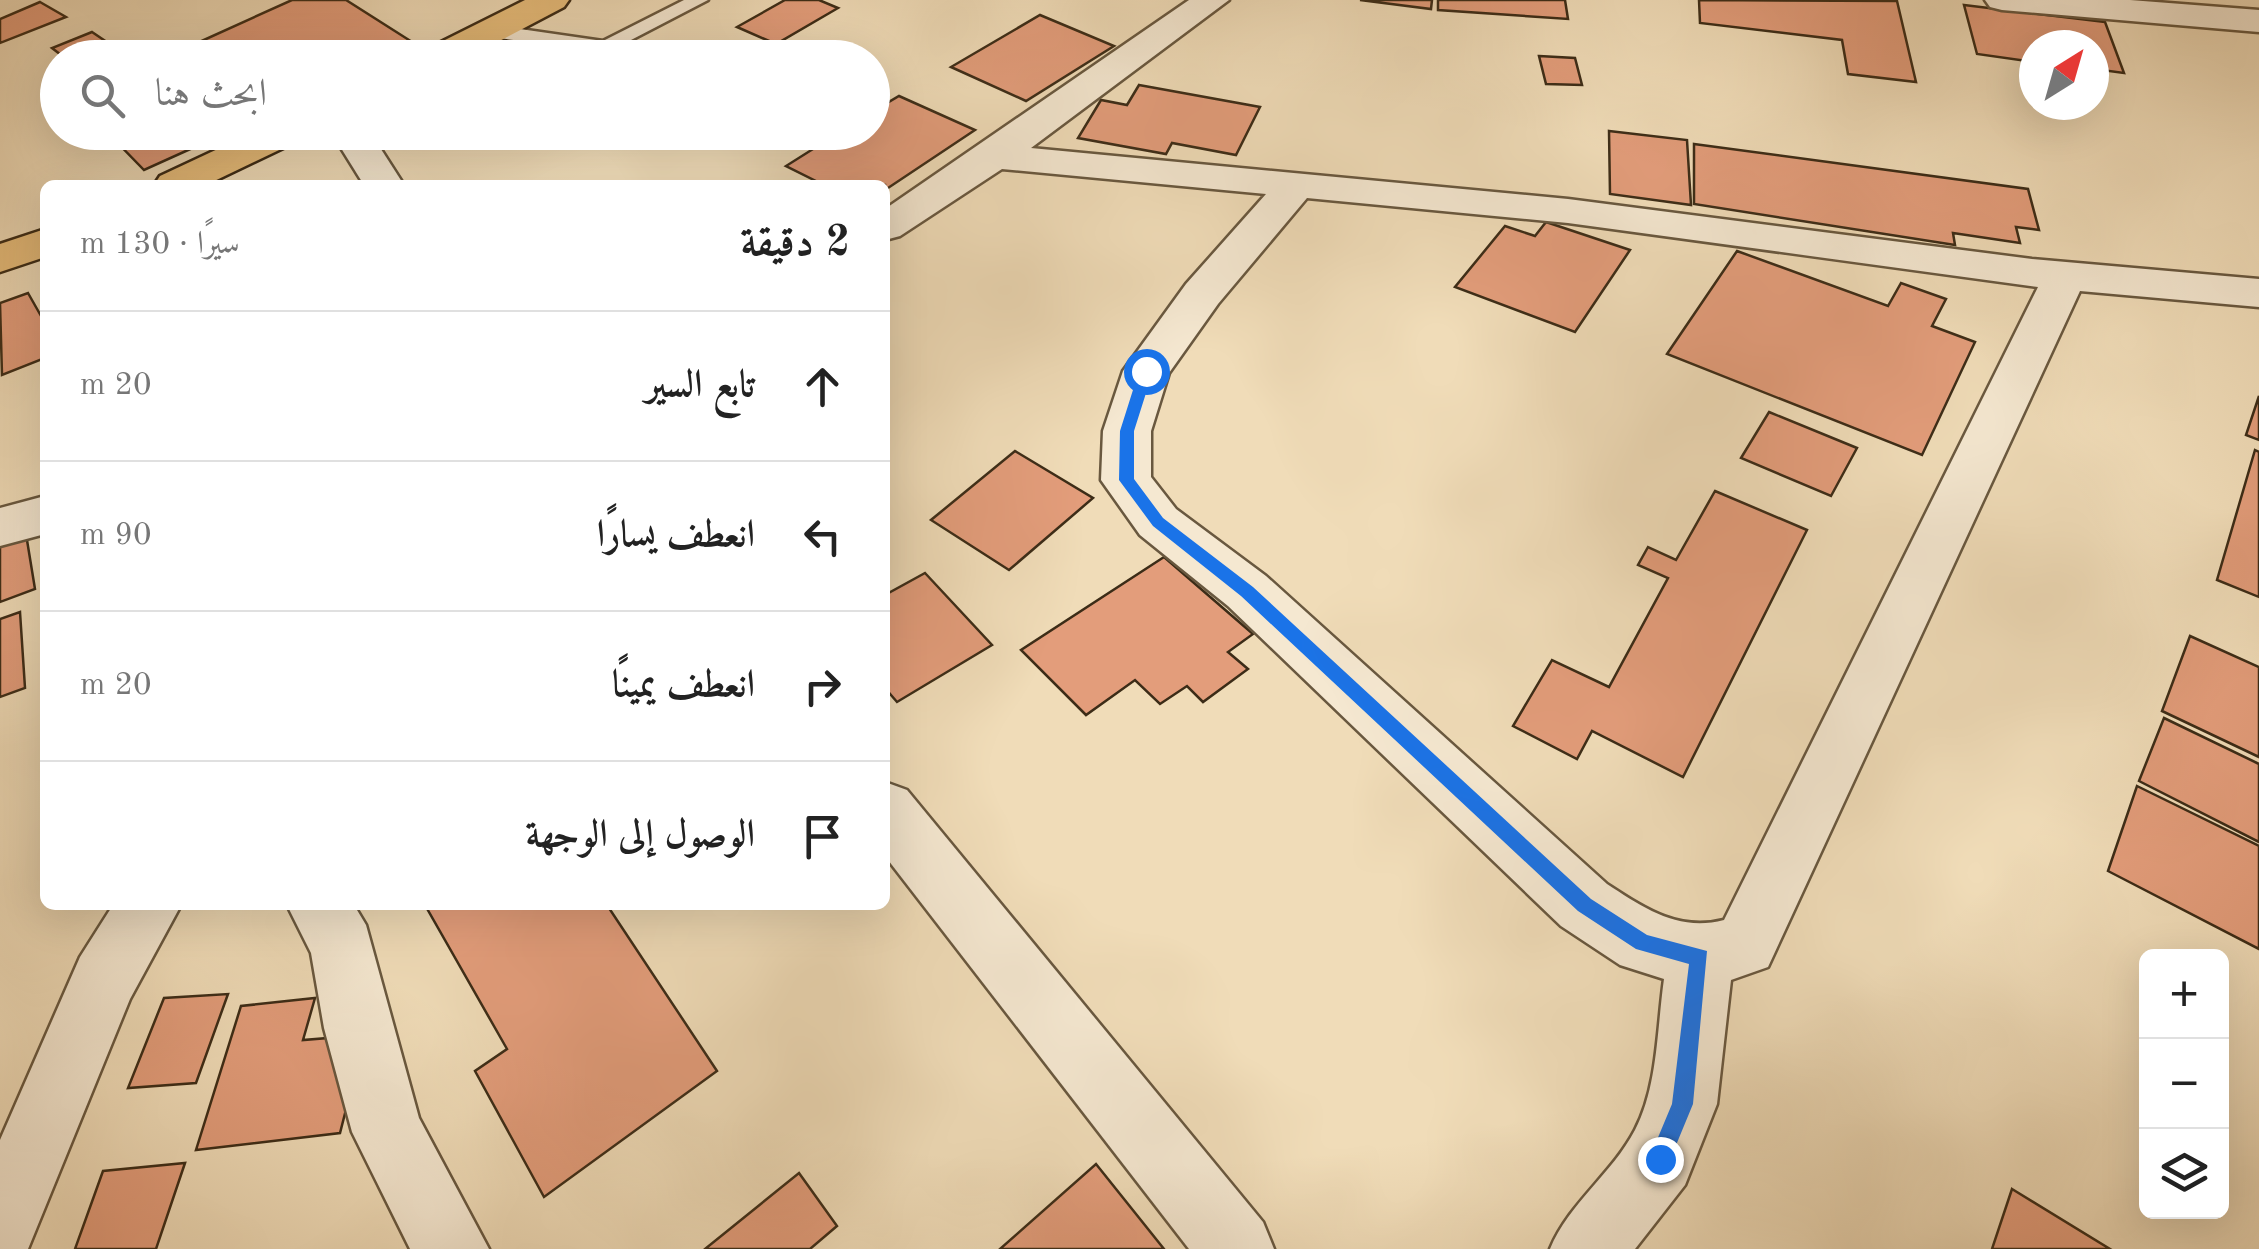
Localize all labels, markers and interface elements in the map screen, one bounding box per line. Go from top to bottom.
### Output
north arrow [2019,30,2109,120]
search box [40,40,890,150]
icon: search [75,68,130,123]
text: ابحث هنا [155,76,267,114]
text: 2 دقيقة [741,223,850,265]
text: سيرًا · 130 m [80,229,240,261]
route start [1124,349,1170,395]
icon: ahead [795,359,850,414]
text: تابع السير [645,367,755,405]
text: 20 m [80,370,152,402]
icon: left [795,509,850,564]
text: انعطف يسارًا [597,517,755,555]
text: 90 m [80,520,152,552]
icon: right [795,659,850,714]
text: انعطف يمينًا [612,667,755,705]
text: 20 m [80,670,152,702]
icon: arrive [795,809,850,864]
text: الوصول إلى الوجهة [526,817,755,855]
map controls [2139,949,2229,1219]
button: + [2139,949,2229,1039]
button: − [2139,1039,2229,1129]
button: layers [2139,1129,2229,1219]
route end [1638,1137,1684,1183]

